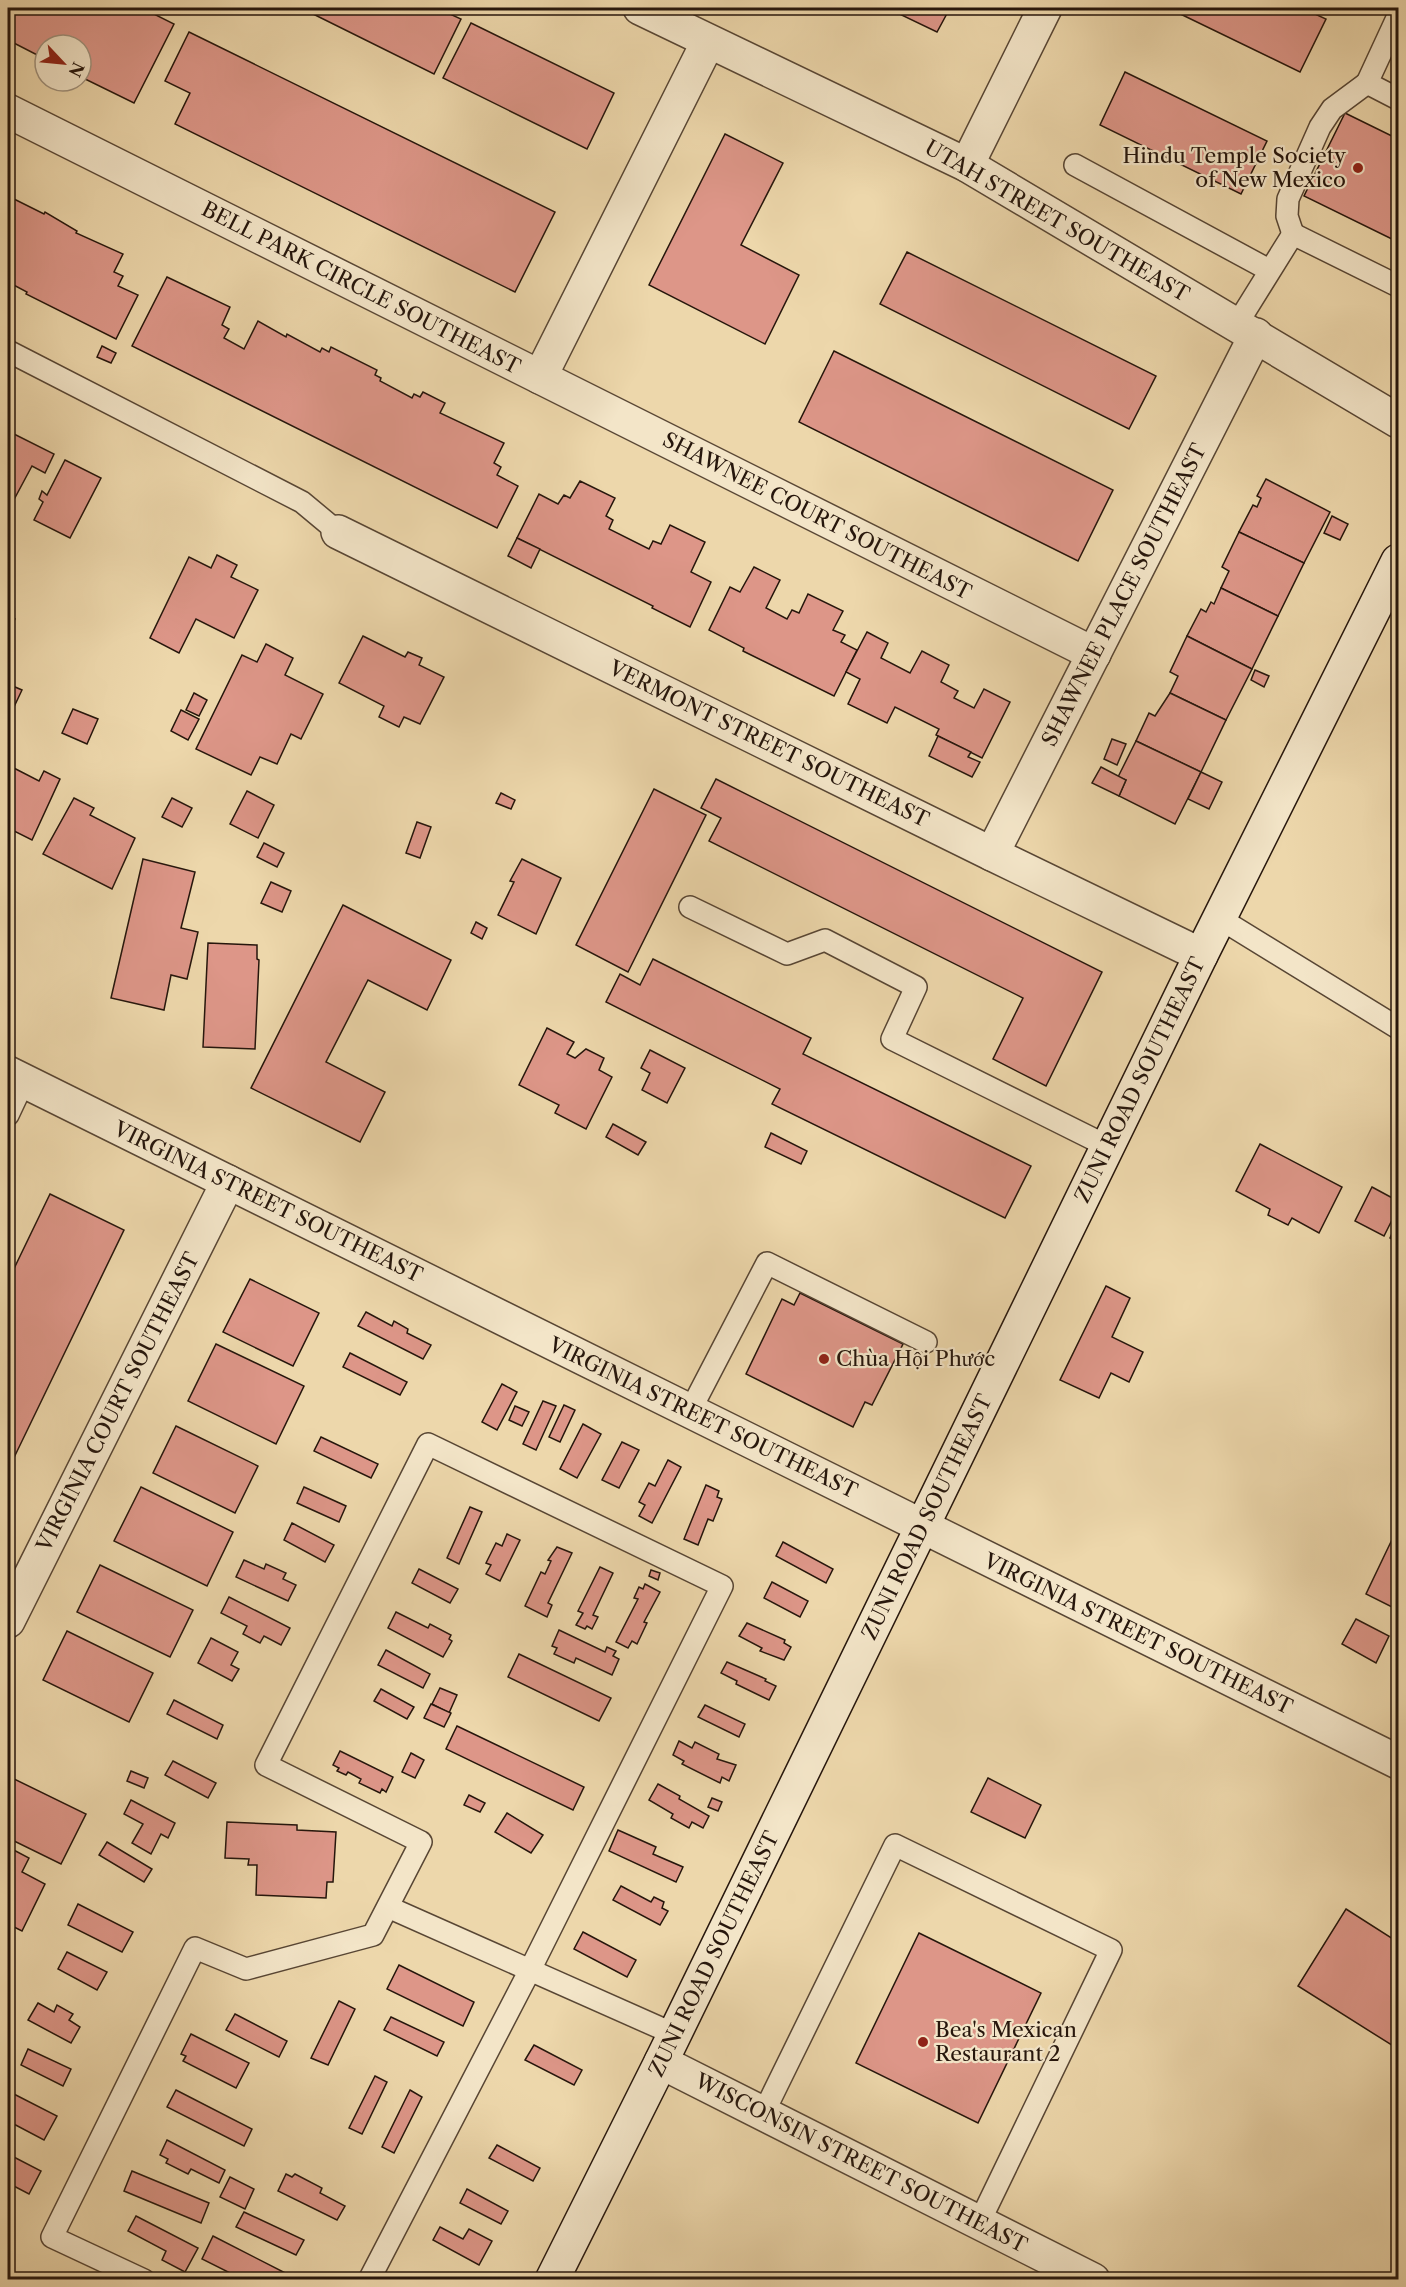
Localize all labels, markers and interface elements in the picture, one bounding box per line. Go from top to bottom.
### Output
north arrow [33,33,93,93]
text: N [64,59,89,80]
street label: UTAH STREET SOUTHEAST [921,134,1194,307]
place label: Hindu Temple Society of New Mexico [1122,143,1346,192]
marker: Hindu Temple Society of New Mexico [1351,161,1365,175]
street label: BELL PARK CIRCLE SOUTHEAST [198,196,525,379]
street label: SHAWNEE COURT SOUTHEAST [659,427,976,605]
street label: SHAWNEE PLACE SOUTHEAST [1036,439,1211,750]
street label: VERMONT STREET SOUTHEAST [604,655,934,832]
street label: ZUNI ROAD SOUTHEAST [1069,953,1210,1206]
street label: VIRGINIA STREET SOUTHEAST [109,1115,427,1287]
street label: VIRGINIA COURT SOUTHEAST [31,1248,204,1556]
street label: VIRGINIA STREET SOUTHEAST [544,1331,862,1503]
place label: Chùa Hội Phước [836,1346,995,1371]
marker: Chùa Hội Phước [817,1352,831,1366]
street label: ZUNI ROAD SOUTHEAST [856,1390,997,1643]
street label: VIRGINIA STREET SOUTHEAST [979,1547,1297,1719]
street label: ZUNI ROAD SOUTHEAST [643,1827,784,2080]
place label: Bea's Mexican Restaurant 2 [935,2017,1077,2066]
marker: Bea's Mexican Restaurant 2 [916,2035,930,2049]
street label: WISCONSIN STREET SOUTHEAST [690,2067,1032,2258]

